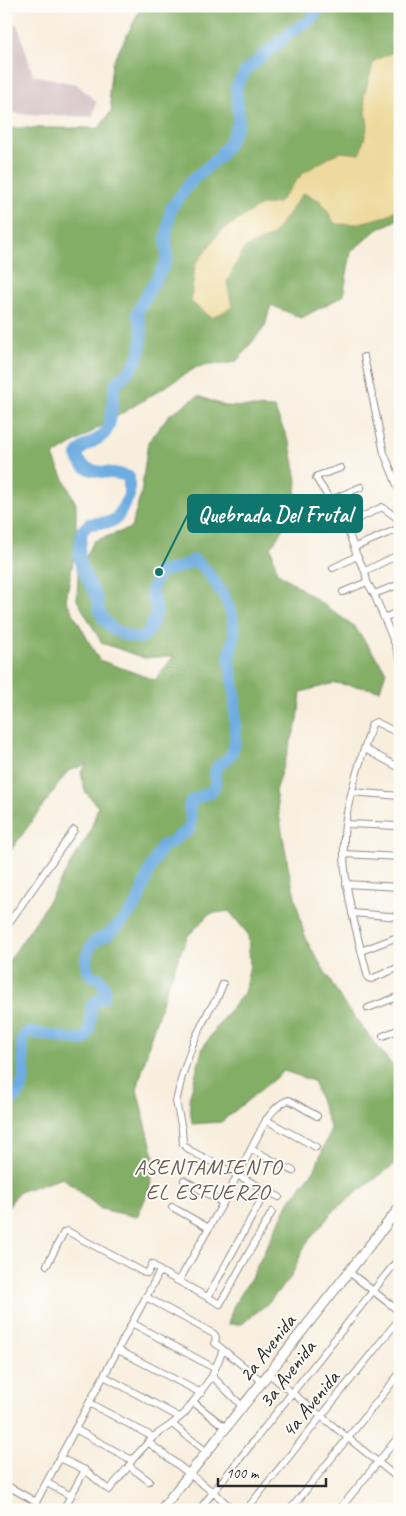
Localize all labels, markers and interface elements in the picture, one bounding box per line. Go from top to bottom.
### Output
callout: Quebrada Del Frutal [188,495,362,532]
text: Quebrada Del Frutal [198,501,356,529]
district label: ASENTAMIENTO EL ESFUERZO [134,1153,283,1206]
street label: 2a Avenida [233,1308,303,1387]
street label: 3a Avenida [253,1334,323,1413]
street label: 4a Avenida [275,1364,346,1443]
scale bar [218,1456,326,1488]
text: 100 m [226,1464,260,1483]

